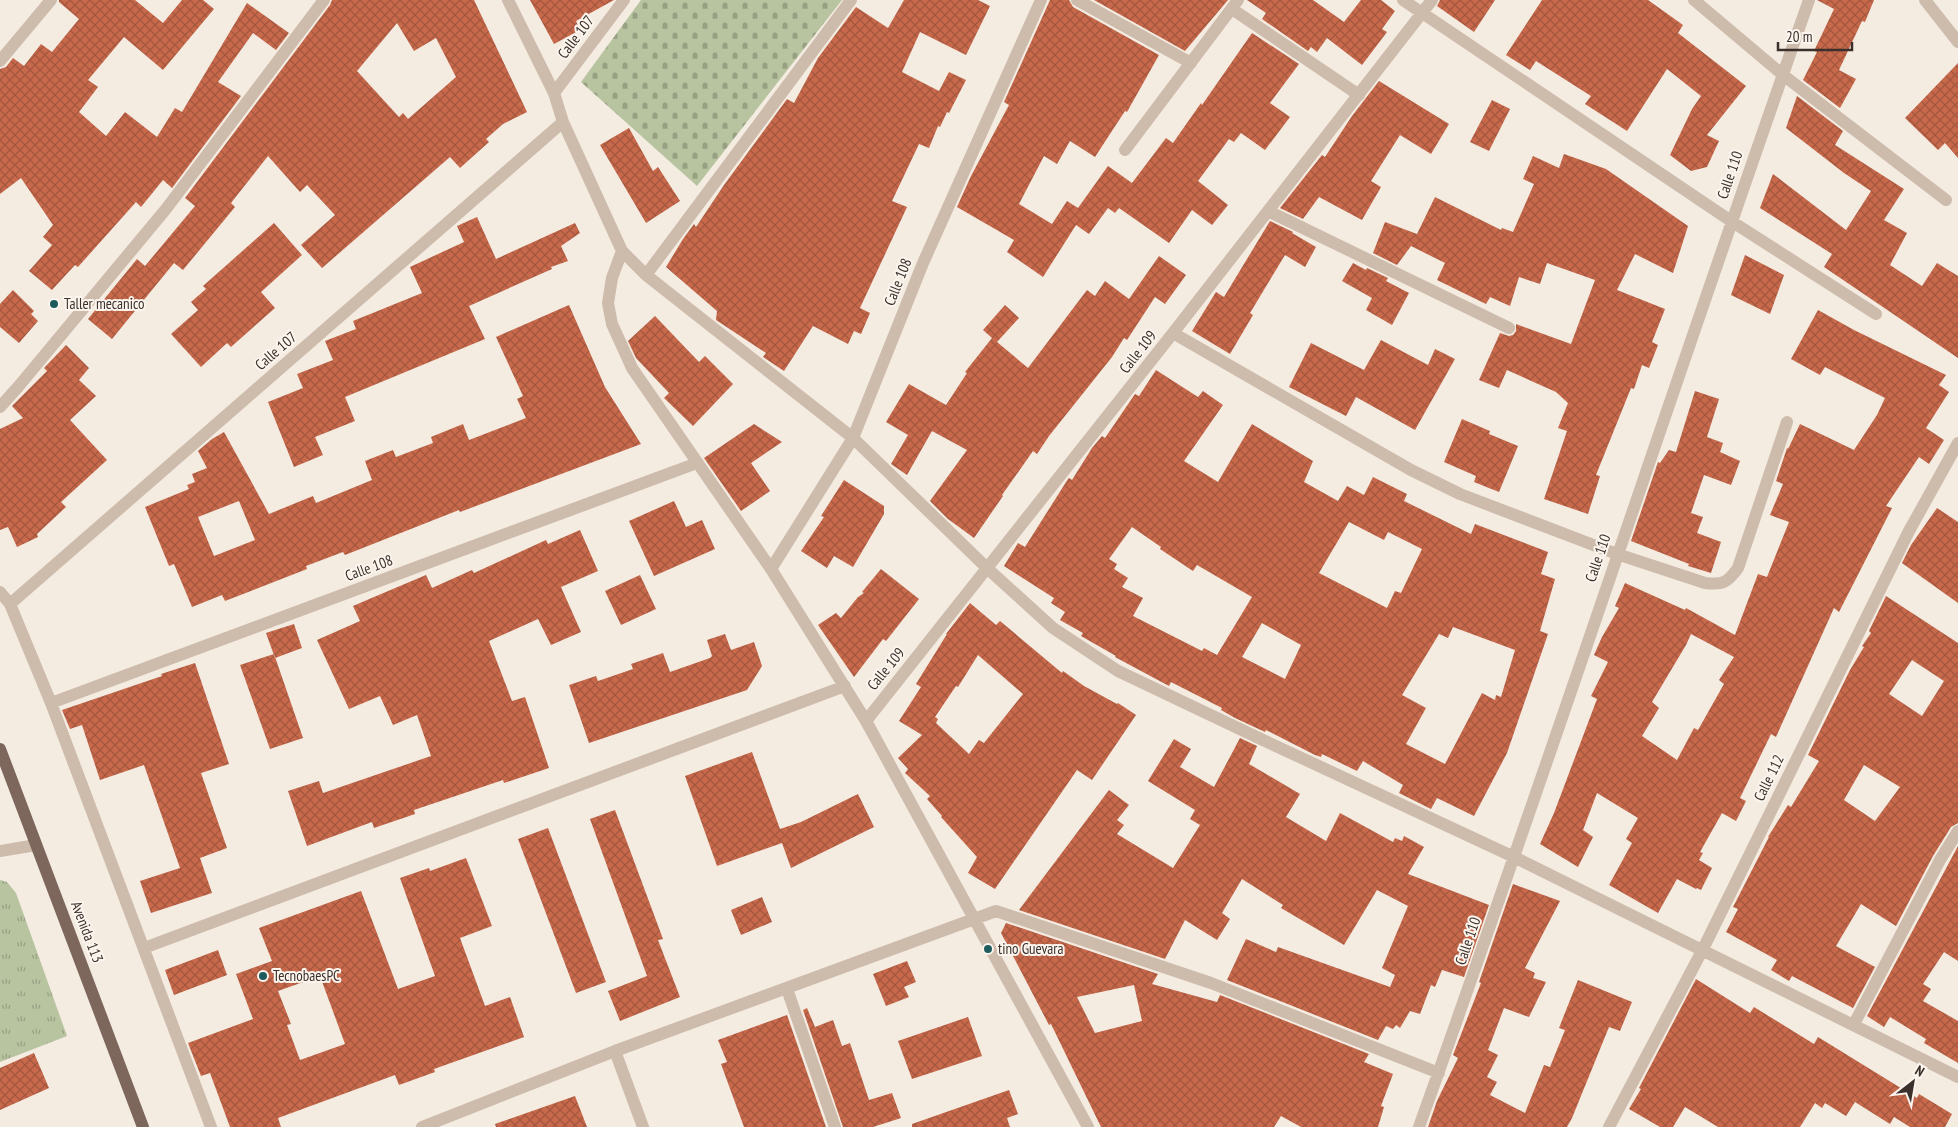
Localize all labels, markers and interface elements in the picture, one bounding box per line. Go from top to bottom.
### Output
street label: Calle 107 [553,11,598,62]
scale bar [1778,20,1852,52]
text: 20 m [1786,27,1812,46]
street label: Calle 110 [1713,148,1747,201]
street label: Calle 108 [879,255,916,308]
place label: Taller mecanico [64,294,145,313]
marker: Taller mecanico [48,298,60,310]
street label: Calle 109 [1115,326,1160,377]
street label: Calle 107 [251,327,301,374]
street label: Calle 110 [1581,531,1615,584]
street label: Calle 108 [342,550,395,585]
street label: Calle 109 [863,644,909,694]
street label: Calle 112 [1749,751,1788,804]
street label: Avenida 113 [67,898,108,965]
street label: Calle 110 [1451,914,1485,967]
place label: tino Guevara [998,939,1063,958]
marker: tino Guevara [982,943,994,955]
place label: TecnobaesPC [273,966,340,985]
marker: TecnobaesPC [257,970,269,982]
north arrow [1888,1057,1938,1107]
text: N [1912,1061,1928,1081]

